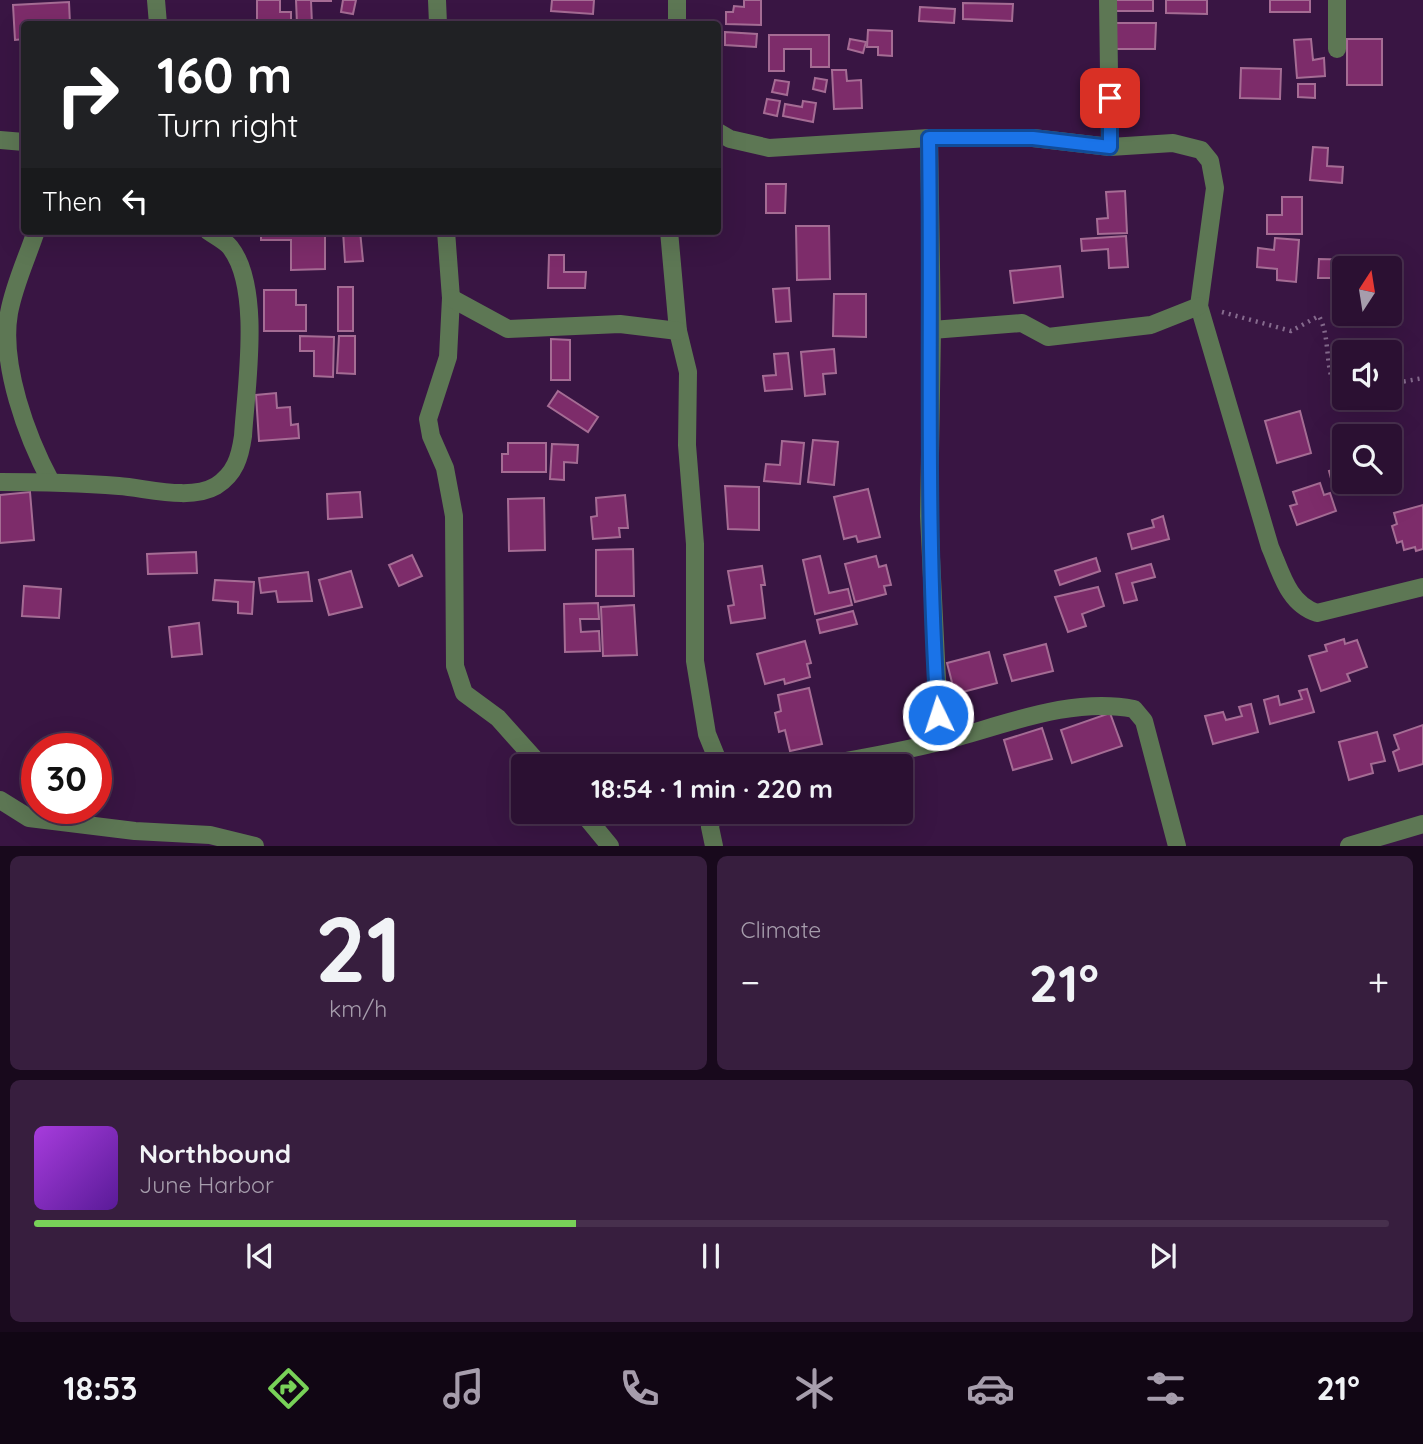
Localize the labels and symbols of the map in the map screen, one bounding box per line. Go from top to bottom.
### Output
pin [1080,68,1140,128]
north arrow [1332,256,1402,326]
position arrow [901,678,975,752]
speed limit sign: 30 [21,733,112,824]

